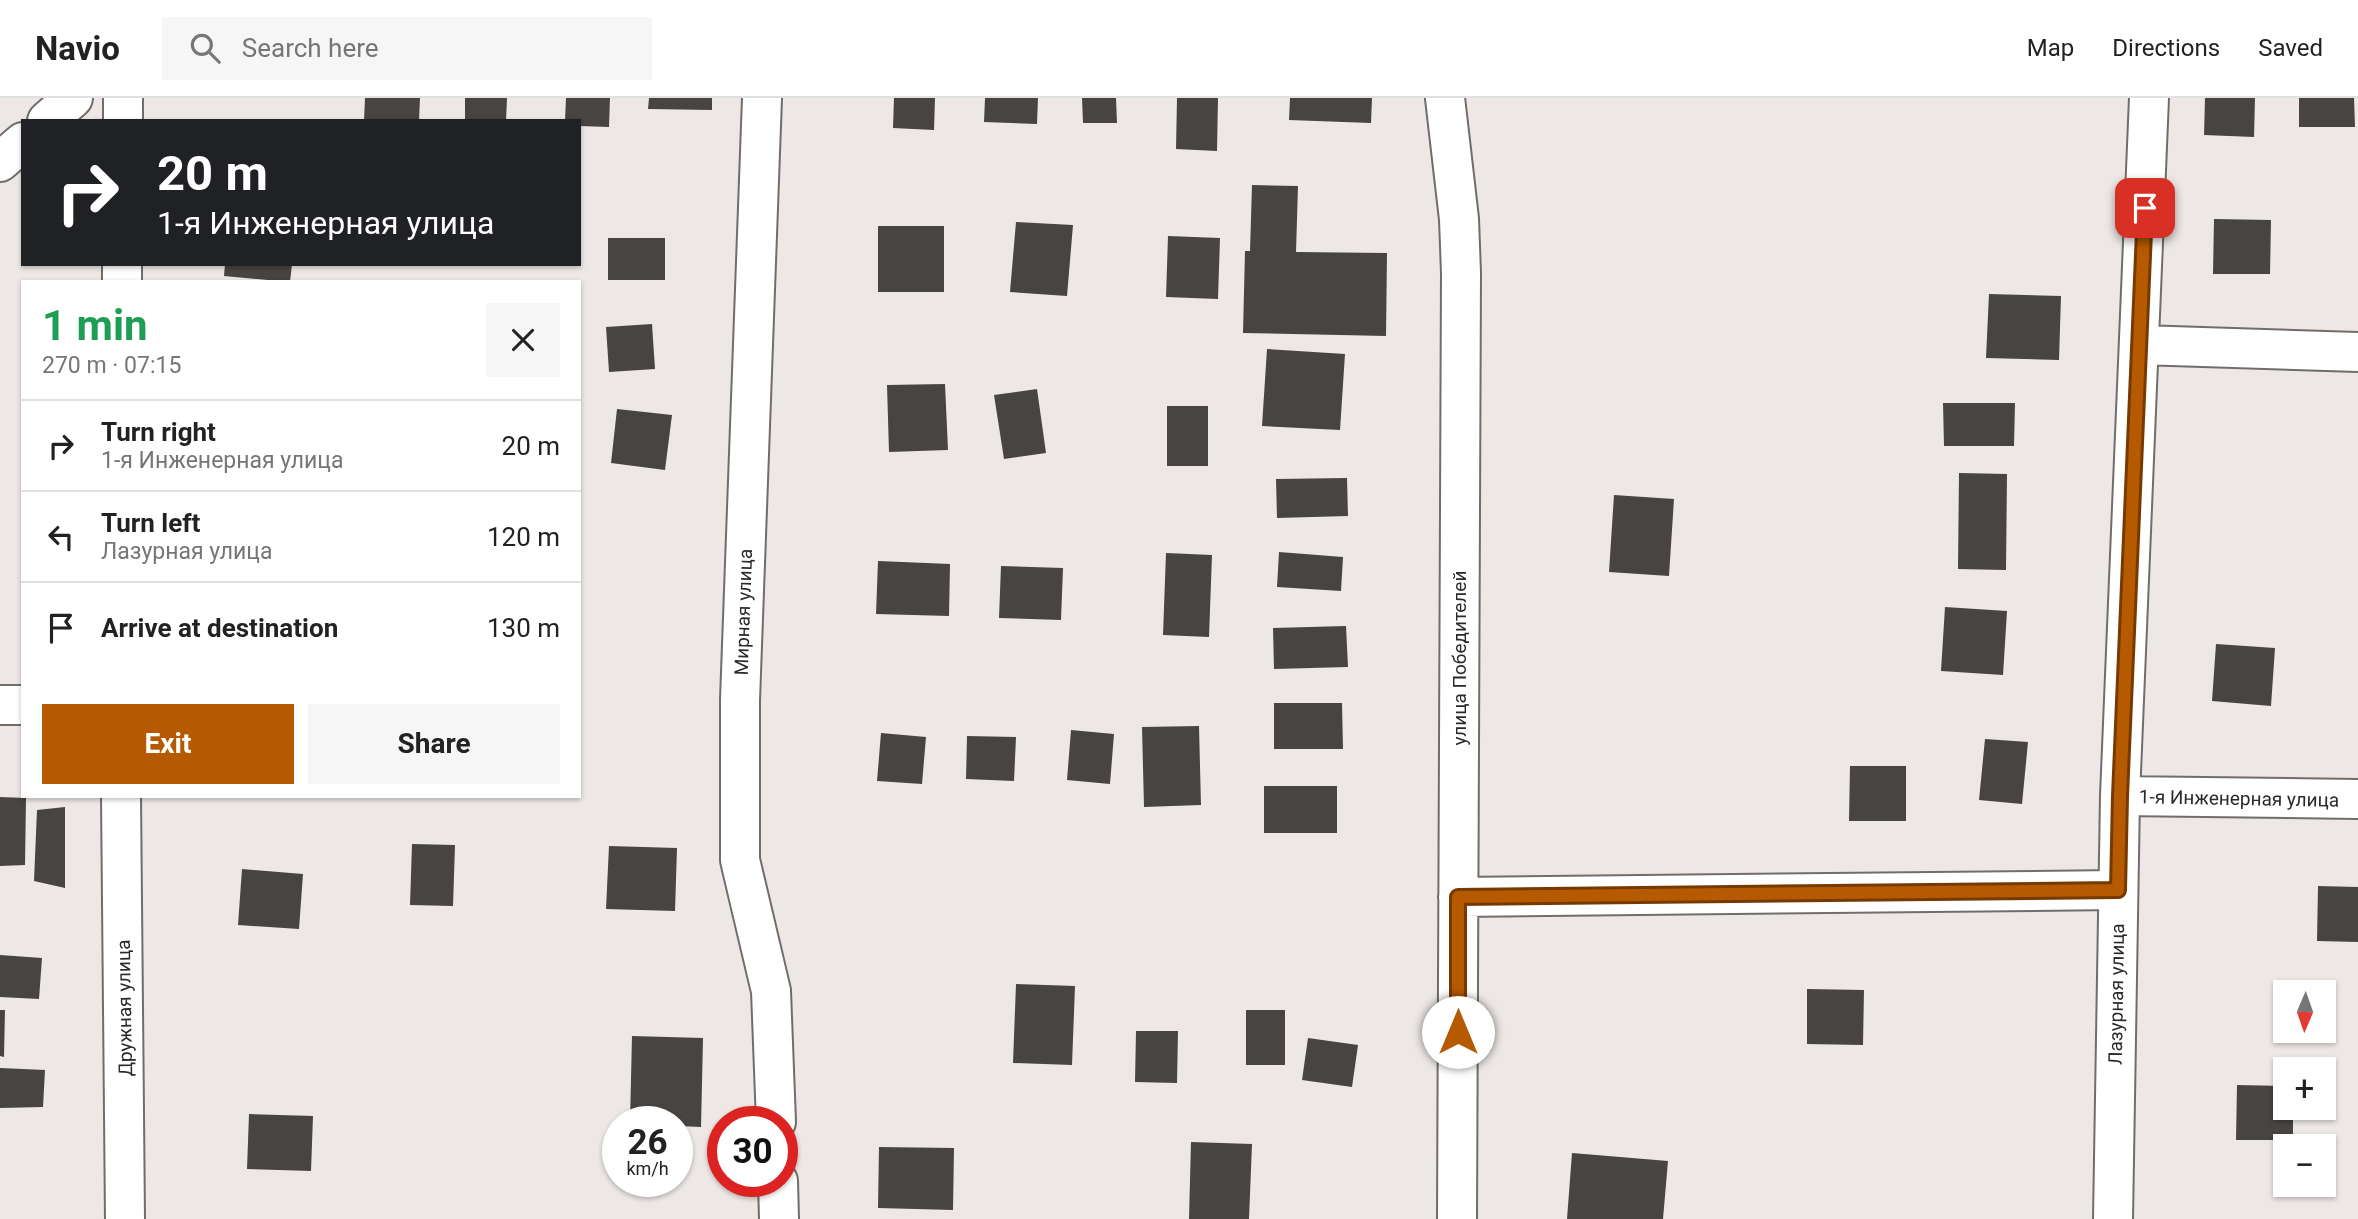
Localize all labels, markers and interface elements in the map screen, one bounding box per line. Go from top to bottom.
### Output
search box [162,17,652,80]
text: Navio [35,29,120,68]
icon: search [186,29,224,67]
text: Search here [242,33,379,63]
text: Map [2027,34,2074,62]
text: Directions [2112,34,2220,62]
text: Saved [2258,34,2323,62]
text: 20 m [157,145,268,202]
icon: right [42,147,133,238]
pin [2115,178,2175,238]
icon: arrive [2126,189,2164,227]
text: 1-я Инженерная улица [157,204,494,242]
text: 1 min [42,301,148,350]
button: close [486,303,560,377]
text: 270 m · 07:15 [42,352,181,379]
text: Turn right [101,417,216,447]
icon: right [42,427,80,465]
text: 20 m [502,431,560,461]
text: 1-я Инженерная улица [101,447,344,474]
text: Turn left [101,508,200,538]
icon: left [42,518,80,556]
text: 120 m [487,522,560,552]
text: Лазурная улица [101,538,273,565]
street label: Мирная улица [730,548,757,676]
street label: улица Победителей [1448,571,1471,745]
icon: arrive [42,609,80,647]
text: Arrive at destination [101,613,338,643]
text: 130 m [487,613,560,643]
button: Exit [42,704,294,784]
button: Share [308,704,560,784]
street label: 1-я Инженерная улица [2139,785,2339,812]
street label: Лазурная улица [2104,923,2129,1065]
street label: Дружная улица [112,939,137,1077]
north arrow [2273,980,2336,1043]
map controls [2273,980,2336,1197]
position arrow [1421,995,1495,1069]
button: + [2273,1057,2336,1120]
speed limit sign: 30 [707,1106,798,1197]
text: 26 [627,1122,668,1163]
button: − [2273,1134,2336,1197]
text: km/h [626,1158,669,1179]

